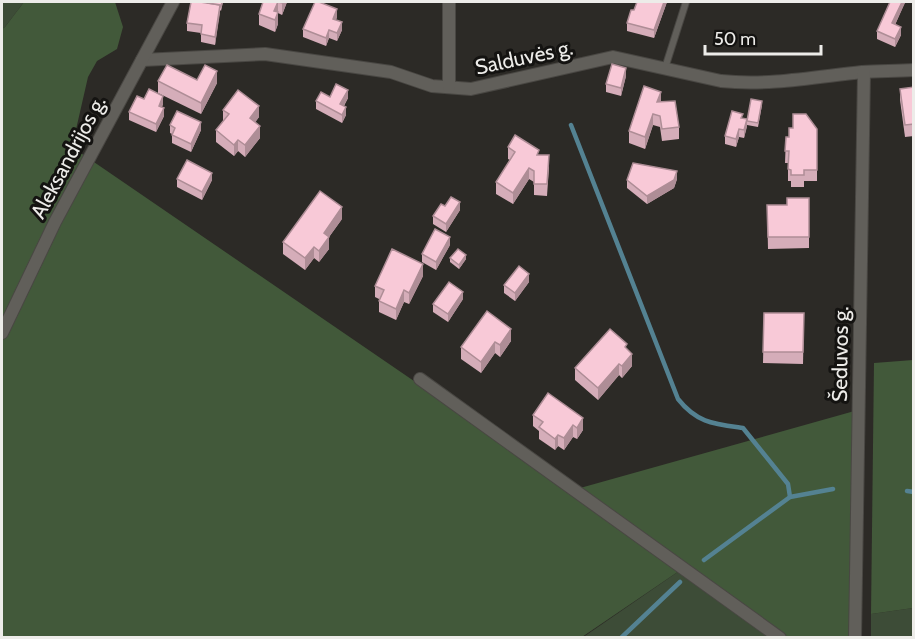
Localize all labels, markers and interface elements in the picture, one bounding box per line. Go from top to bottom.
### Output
scale bar [705,18,820,56]
text: 50 m [714,28,756,50]
street label: Salduvės g. [473,34,575,80]
street label: Aleksandrijos g. [25,91,112,223]
street label: Šeduvos g. [827,306,853,402]

